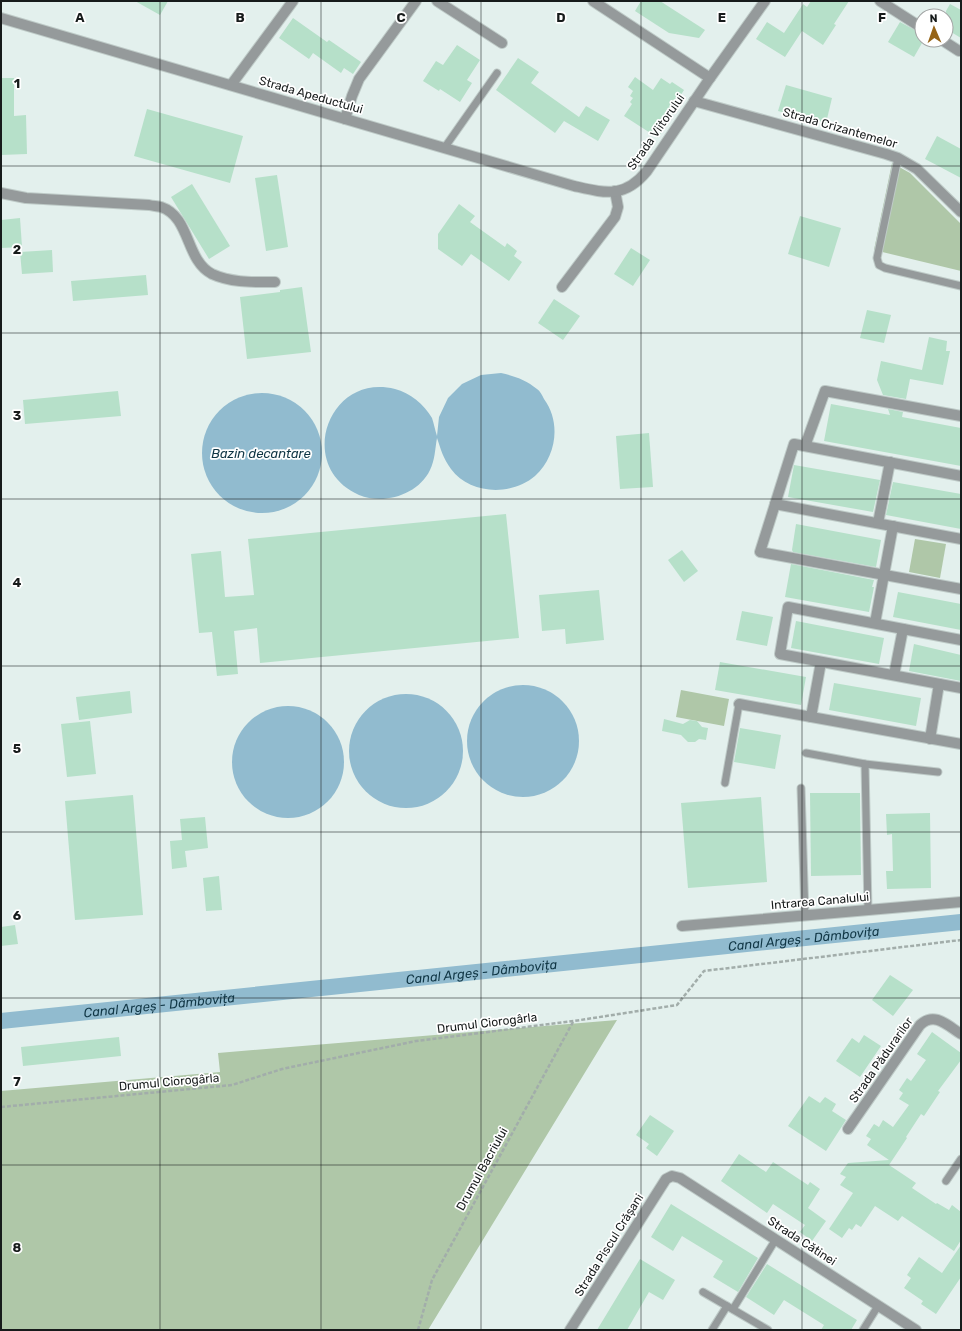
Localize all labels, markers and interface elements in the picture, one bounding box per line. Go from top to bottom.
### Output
north arrow [914,8,954,48]
text: A [75,10,85,25]
text: B [235,10,245,25]
text: C [396,10,406,25]
text: D [556,10,566,25]
text: E [718,10,726,25]
text: F [878,10,886,25]
text: N [929,12,938,25]
street label: Strada Apeductului [257,73,365,117]
text: 1 [14,76,20,91]
street label: Strada Viitorului [625,91,687,173]
street label: Strada Crizantemelor [781,105,899,151]
text: 2 [13,242,21,257]
text: 3 [13,408,22,423]
water label: Bazin decantare [211,446,311,461]
text: 4 [13,575,22,590]
text: 5 [13,741,21,756]
street label: Intrarea Canalului [770,890,870,912]
text: 6 [13,908,22,923]
water label: Canal Argeș - Dâmbovița [727,923,881,953]
water label: Canal Argeș - Dâmbovița [405,956,558,987]
water label: Canal Argeș - Dâmbovița [83,989,236,1020]
street label: Drumul Ciorogârla [436,1010,538,1036]
street label: Strada Pădurarilor [846,1014,916,1106]
street label: Drumul Ciorogârla [118,1071,220,1093]
text: 7 [13,1074,21,1089]
street label: Drumul Bacriului [453,1125,511,1213]
street label: Strada Piscul Crășani [572,1191,646,1299]
street label: Strada Cătinei [765,1214,839,1268]
text: 8 [13,1240,22,1255]

